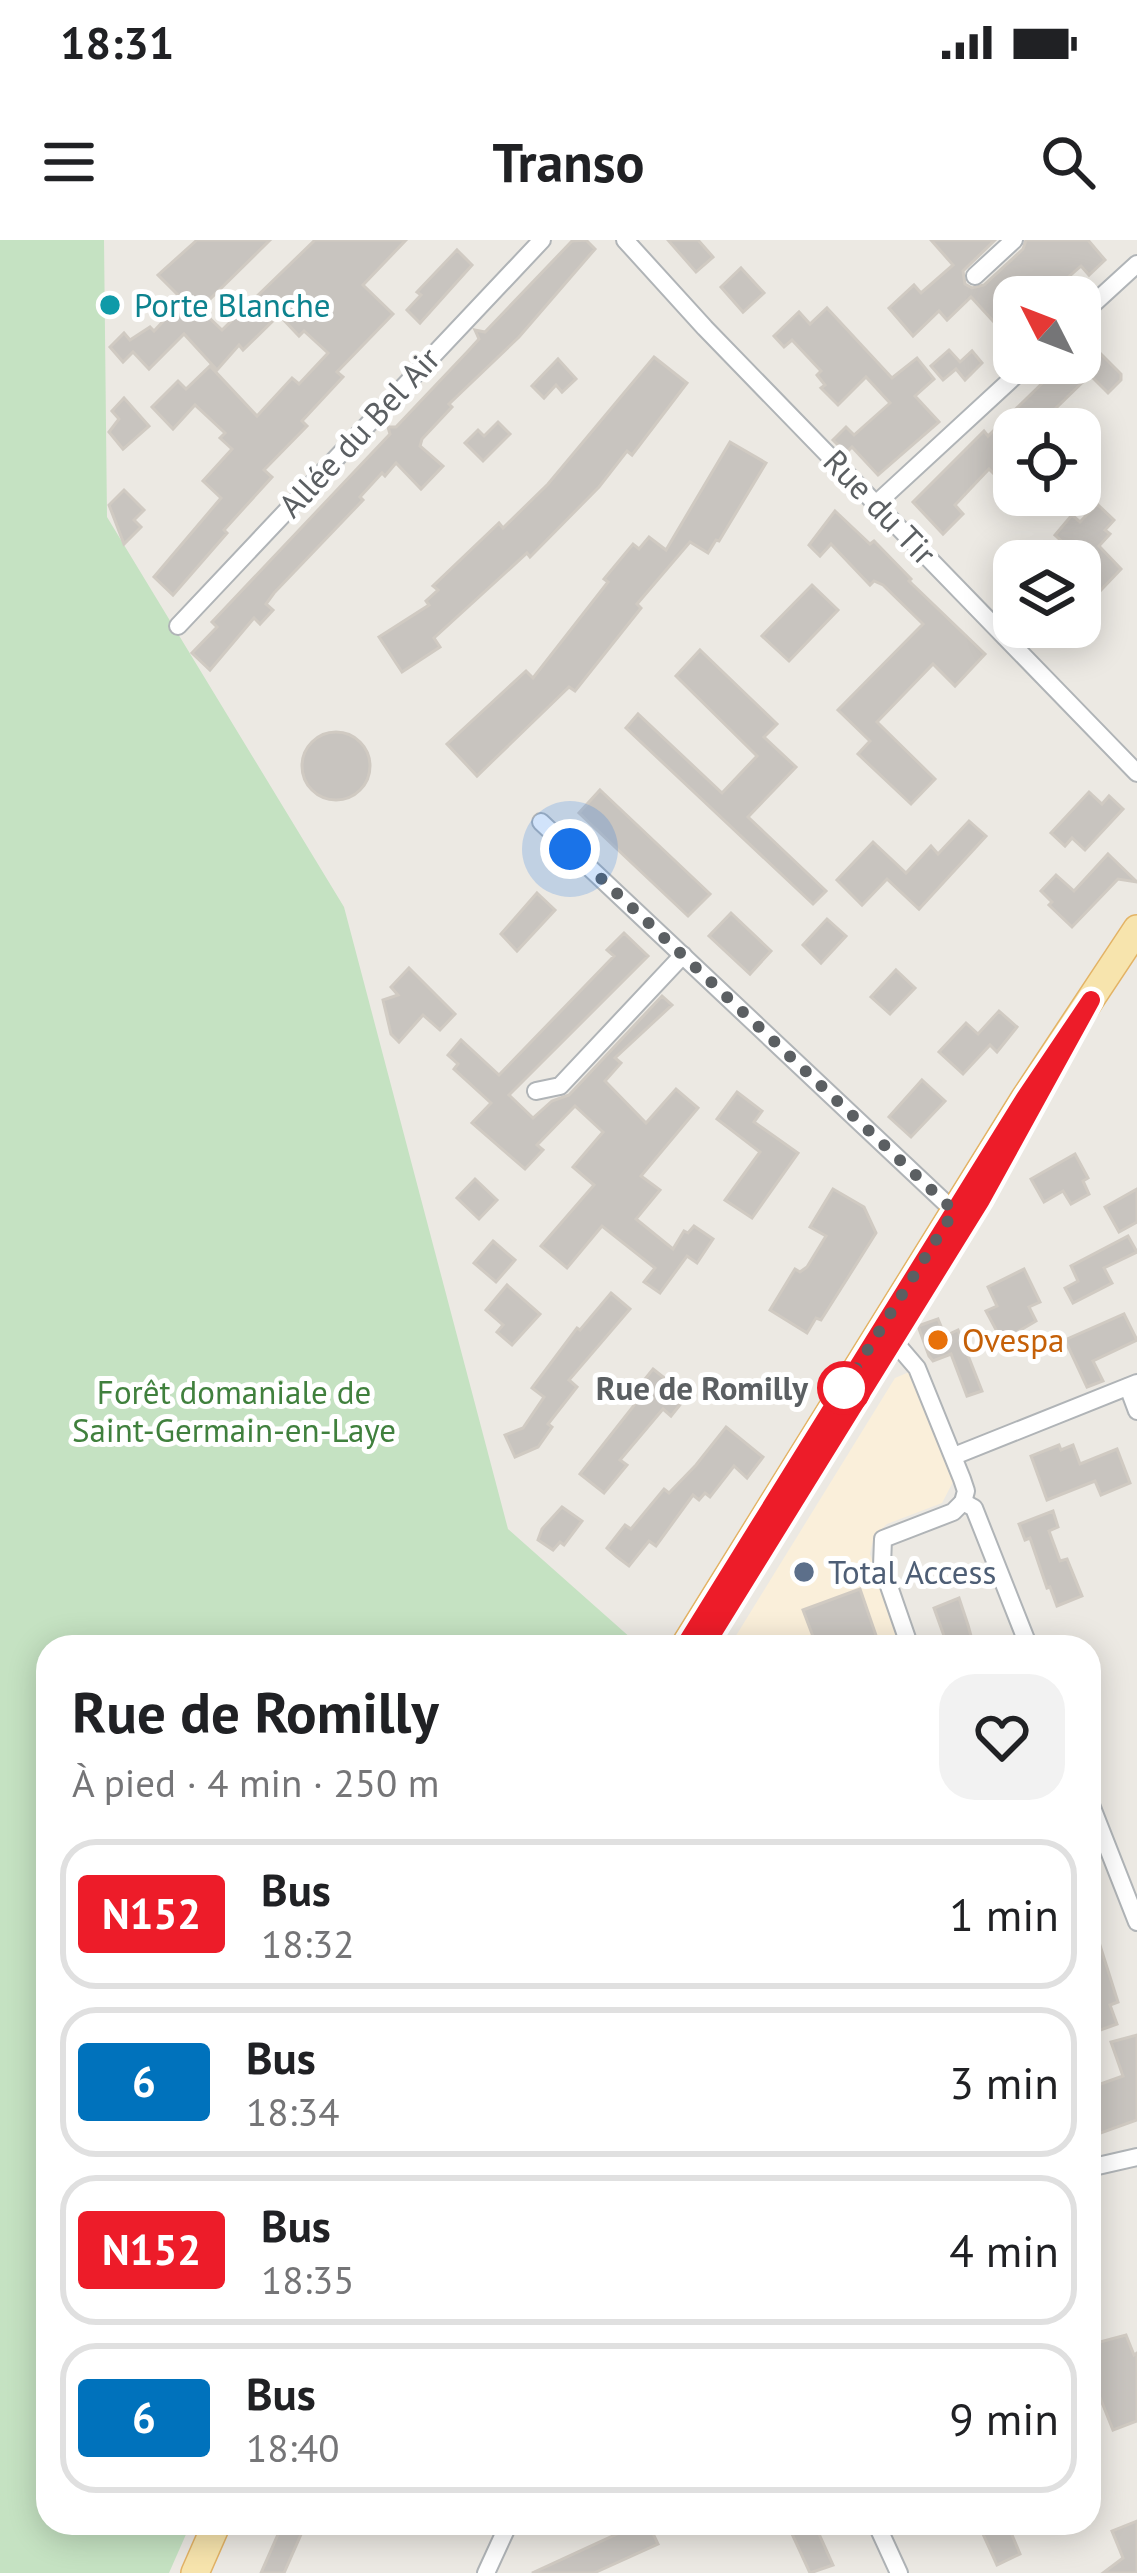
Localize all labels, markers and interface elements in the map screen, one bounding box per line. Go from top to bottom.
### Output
text: 18:31 [60,13,174,71]
text: Transo [493,127,644,197]
icon: menu [36,129,102,195]
icon: search [1035,129,1101,195]
north arrow [993,276,1101,384]
map controls [993,276,1101,648]
place label: Porte Blanche [134,283,331,326]
marker: Porte Blanche [97,292,123,318]
street label: Allée du Bel Air [269,337,449,526]
button: locate [993,408,1101,516]
street label: Rue du Tir [815,440,946,574]
button: layers [993,540,1101,648]
your location [540,819,600,879]
place label: Ovespa [962,1318,1064,1361]
marker: Ovespa [925,1327,951,1353]
marker: Rue de Romilly [819,1363,869,1413]
place label: Rue de Romilly [596,1366,809,1409]
park label: Forêt domaniale de Saint-Germain-en-Laye [72,1370,396,1451]
place label: Total Access [828,1550,996,1593]
marker: Total Access [791,1559,817,1585]
button: heart [939,1674,1065,1800]
text: Rue de Romilly [72,1675,439,1749]
text: À pied · 4 min · 250 m [72,1757,439,1808]
text: Bus [261,1860,331,1918]
text: 1 min [949,1885,1059,1943]
text: N152 [102,1886,201,1941]
text: 18:32 [261,1918,355,1969]
text: Bus [246,2028,316,2086]
text: 3 min [949,2053,1059,2111]
text: 6 [132,2054,156,2109]
text: 18:34 [246,2086,340,2137]
text: Bus [261,2196,331,2254]
text: 4 min [949,2221,1059,2279]
text: N152 [102,2222,201,2277]
text: 18:35 [261,2254,355,2305]
text: Bus [246,2364,316,2422]
text: 9 min [949,2389,1059,2447]
text: 6 [132,2390,156,2445]
text: 18:40 [246,2422,340,2473]

